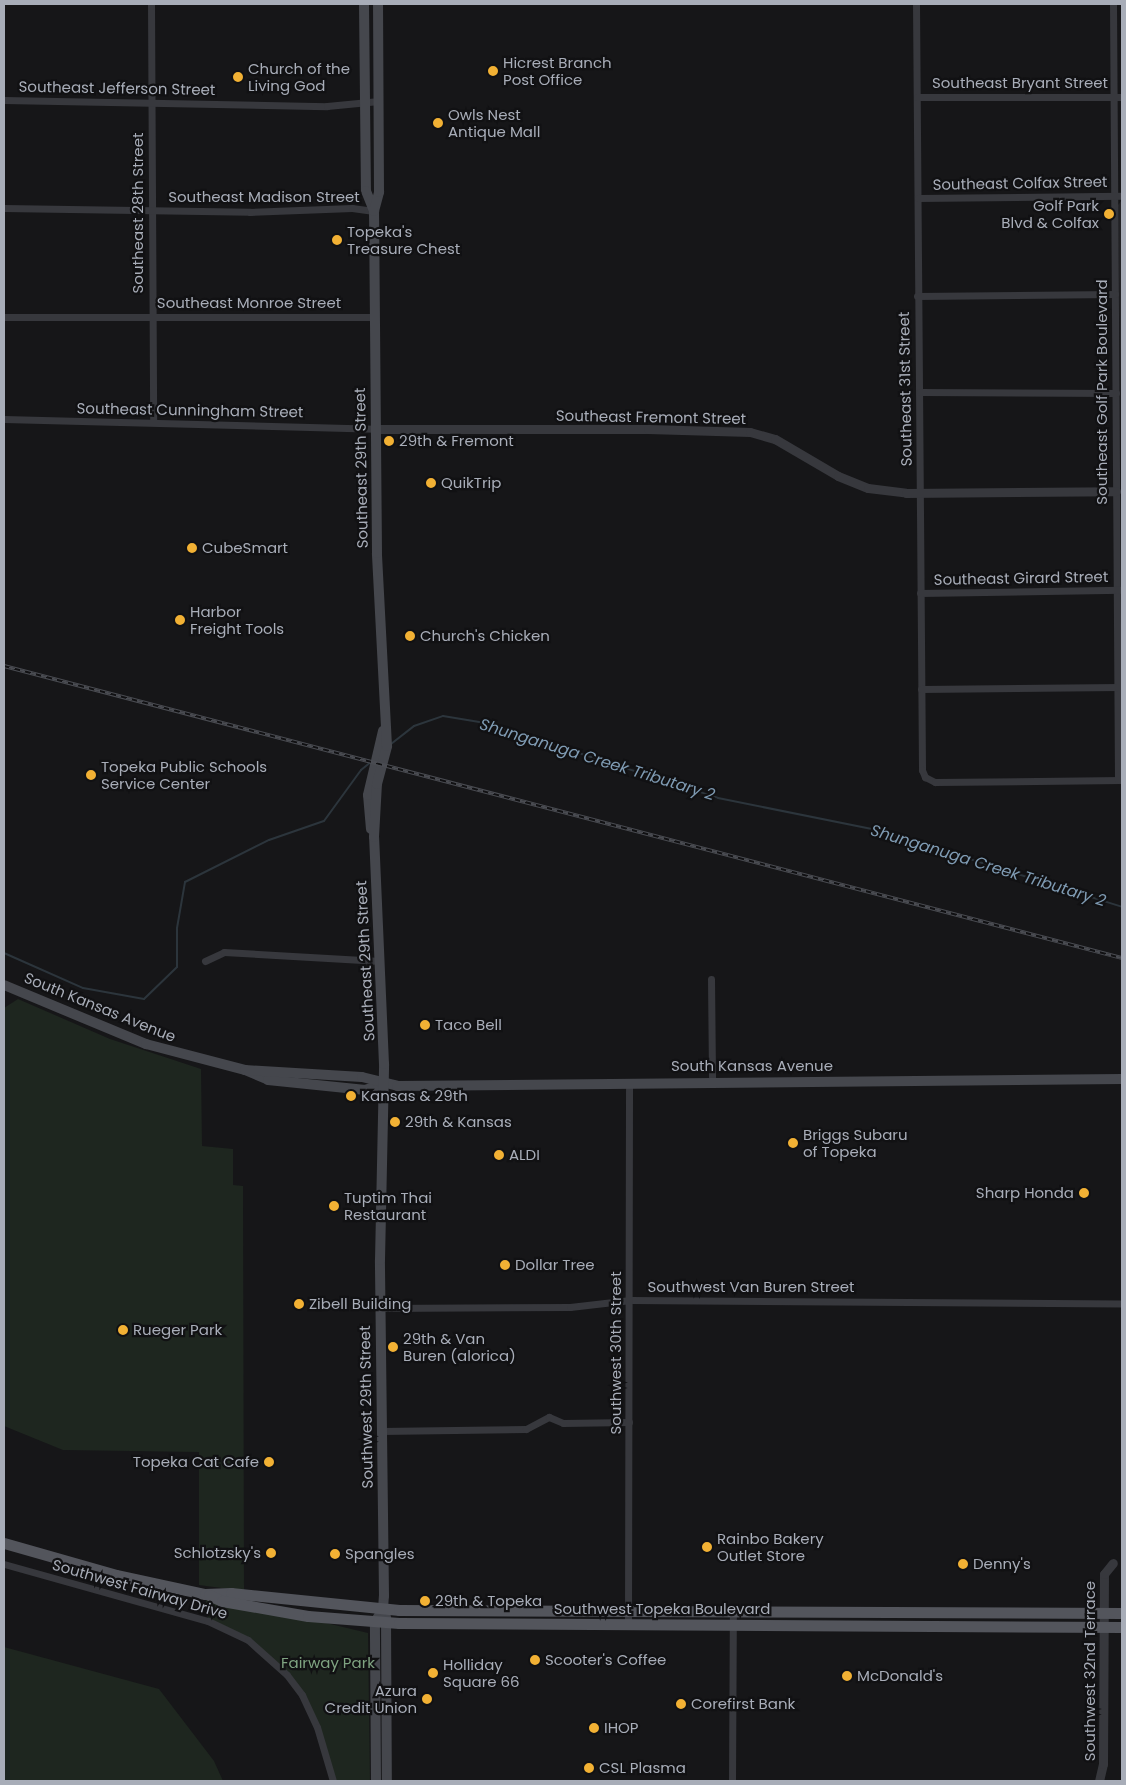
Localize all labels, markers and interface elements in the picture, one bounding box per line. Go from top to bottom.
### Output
place label: Hicrest Branch Post Office [503,53,612,88]
place label: Church of the Living God [248,59,350,94]
marker: Hicrest Branch Post Office [487,65,499,77]
marker: Church of the Living God [232,71,244,83]
street label: Southeast Bryant Street [932,74,1108,92]
street label: Southeast Jefferson Street [18,77,216,99]
place label: Owls Nest Antique Mall [448,105,540,140]
marker: Owls Nest Antique Mall [432,117,444,129]
street label: Southeast 28th Street [129,133,147,293]
street label: Southeast Colfax Street [932,172,1108,194]
street label: Southeast Madison Street [168,188,360,206]
place label: Golf Park Blvd & Colfax [1001,196,1099,231]
marker: Golf Park Blvd & Colfax [1103,208,1115,220]
place label: Topeka's Treasure Chest [347,222,460,257]
marker: Topeka's Treasure Chest [331,234,343,246]
street label: Southeast Golf Park Boulevard [1093,279,1111,505]
street label: Southeast Monroe Street [157,294,341,312]
street label: Southeast 31st Street [895,312,915,466]
street label: Southeast 29th Street [351,387,371,549]
street label: Southeast Cunningham Street [76,399,304,421]
street label: Southeast Fremont Street [556,406,746,428]
place label: 29th & Fremont [399,432,514,450]
marker: 29th & Fremont [383,435,395,447]
place label: QuikTrip [441,474,501,492]
marker: QuikTrip [425,477,437,489]
place label: CubeSmart [202,539,288,557]
marker: CubeSmart [186,542,198,554]
street label: Southeast Girard Street [934,567,1108,589]
place label: Harbor Freight Tools [190,602,284,637]
marker: Harbor Freight Tools [174,614,186,626]
place label: Church's Chicken [420,627,550,645]
marker: Church's Chicken [404,630,416,642]
water label: Shunganuga Creek Tributary 2 [477,715,717,805]
place label: Topeka Public Schools Service Center [101,757,267,792]
marker: Topeka Public Schools Service Center [85,769,97,781]
water label: Shunganuga Creek Tributary 2 [868,821,1108,911]
street label: Southeast 29th Street [352,880,378,1042]
street label: South Kansas Avenue [22,968,178,1046]
place label: Taco Bell [435,1016,502,1034]
marker: Taco Bell [419,1019,431,1031]
street label: South Kansas Avenue [671,1057,833,1075]
place label: Kansas & 29th [361,1087,468,1105]
marker: Kansas & 29th [345,1090,357,1102]
place label: 29th & Kansas [405,1113,512,1131]
marker: 29th & Kansas [389,1116,401,1128]
place label: Briggs Subaru of Topeka [803,1125,907,1160]
marker: Briggs Subaru of Topeka [787,1137,799,1149]
place label: ALDI [509,1146,540,1164]
marker: ALDI [493,1149,505,1161]
place label: Sharp Honda [976,1184,1074,1202]
marker: Sharp Honda [1078,1187,1090,1199]
place label: Tuptim Thai Restaurant [344,1188,432,1223]
marker: Tuptim Thai Restaurant [328,1200,340,1212]
place label: Dollar Tree [515,1256,595,1274]
marker: Dollar Tree [499,1259,511,1271]
street label: Southwest 30th Street [607,1271,625,1435]
street label: Southwest Van Buren Street [647,1278,855,1296]
place label: Zibell Building [309,1295,411,1313]
marker: Zibell Building [293,1298,305,1310]
place label: Rueger Park [133,1321,222,1339]
marker: Rueger Park [117,1324,129,1336]
street label: Southwest 29th Street [356,1325,376,1489]
place label: 29th & Van Buren (alorica) [403,1329,516,1364]
marker: 29th & Van Buren (alorica) [387,1341,399,1353]
place label: Topeka Cat Cafe [133,1453,259,1471]
marker: Topeka Cat Cafe [263,1456,275,1468]
place label: Rainbo Bakery Outlet Store [717,1529,824,1564]
marker: Rainbo Bakery Outlet Store [701,1541,713,1553]
place label: Schlotzsky's [174,1544,261,1562]
place label: Spangles [345,1545,415,1563]
marker: Schlotzsky's [265,1547,277,1559]
marker: Spangles [329,1548,341,1560]
street label: Southwest Fairway Drive [50,1555,230,1623]
place label: Denny's [973,1555,1031,1573]
marker: Denny's [957,1558,969,1570]
street label: Southwest 32nd Terrace [1081,1581,1099,1761]
place label: 29th & Topeka [435,1592,542,1610]
marker: 29th & Topeka [419,1595,431,1607]
street label: Southwest Topeka Boulevard [554,1600,770,1618]
place label: Scooter's Coffee [545,1651,666,1669]
park label: Fairway Park [281,1654,375,1672]
marker: Scooter's Coffee [529,1654,541,1666]
place label: Holliday Square 66 [443,1655,520,1690]
marker: Holliday Square 66 [427,1667,439,1679]
place label: McDonald's [857,1667,943,1685]
marker: McDonald's [841,1670,853,1682]
place label: Azura Credit Union [325,1681,417,1716]
marker: Azura Credit Union [421,1693,433,1705]
place label: Corefirst Bank [691,1695,795,1713]
marker: Corefirst Bank [675,1698,687,1710]
place label: IHOP [604,1719,639,1737]
marker: IHOP [588,1722,600,1734]
place label: CSL Plasma [599,1759,686,1777]
marker: CSL Plasma [583,1762,595,1774]

